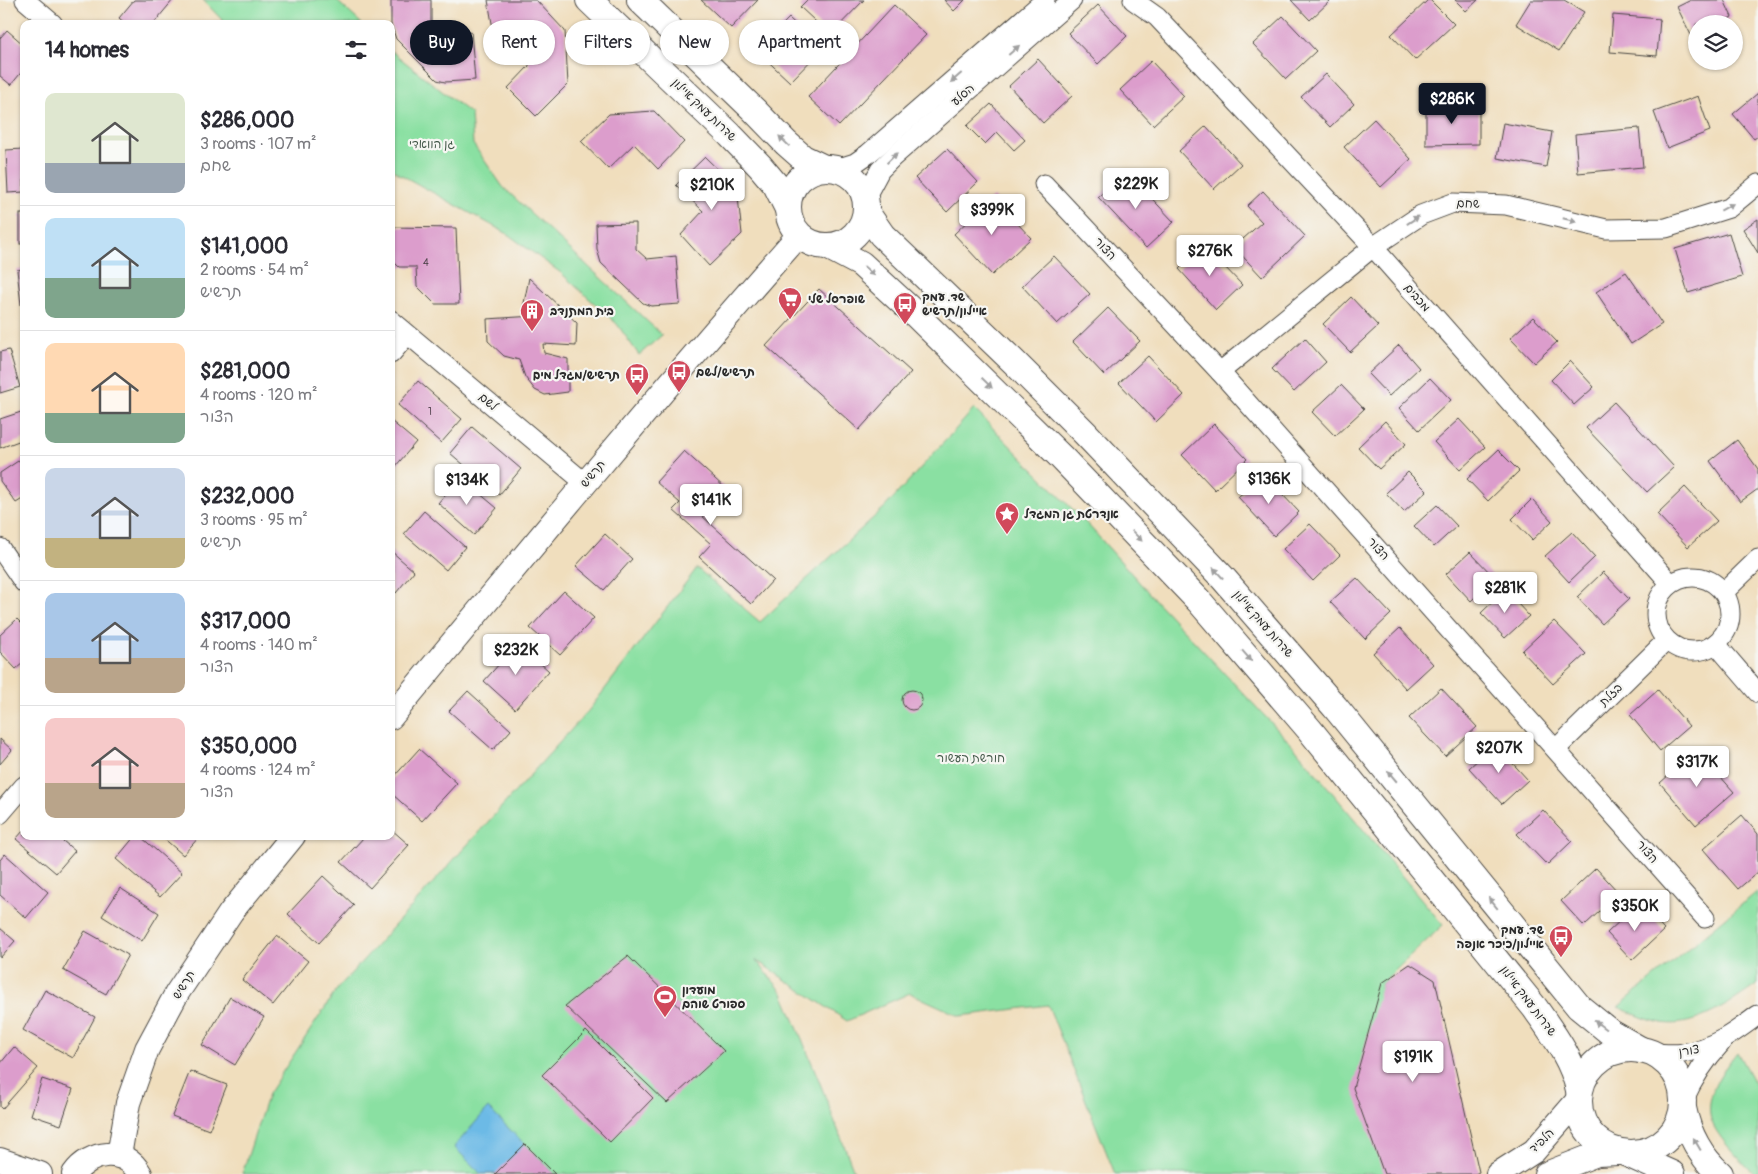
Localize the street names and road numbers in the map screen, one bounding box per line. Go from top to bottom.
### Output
street label: שדרות עמק איילון [668,75,740,145]
street label: הסלע [948,81,978,109]
street label: שחם [1456,196,1480,212]
street label: הצור [1091,235,1119,263]
street label: מכבים [1401,281,1433,315]
street label: לשם [476,390,501,415]
street label: תרשיש [577,457,609,491]
street label: הצור [1364,535,1392,563]
street label: שדרות עמק איילון [1230,587,1297,661]
street label: בזלת [1596,680,1626,710]
street label: הצור [1633,838,1661,866]
street label: שדרות עמק איילון [1497,963,1560,1040]
street label: תרשיש [169,968,199,1002]
street label: צורן [1678,1042,1700,1060]
street label: הלפיד [1526,1126,1558,1156]

